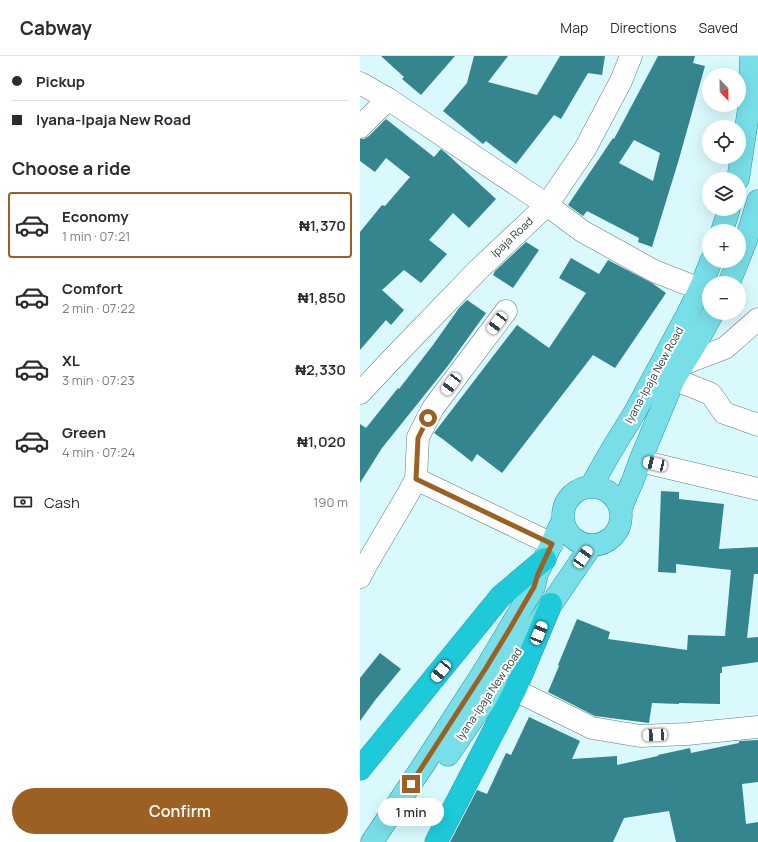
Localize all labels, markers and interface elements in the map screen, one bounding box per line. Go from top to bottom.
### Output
text: Cabway [20,15,92,41]
text: Map [560,18,588,37]
text: Directions [610,18,677,37]
text: Saved [699,18,738,37]
north arrow [702,68,746,112]
map controls [702,68,746,320]
text: Pickup [36,71,85,92]
text: Iyana-Ipaja New Road [36,109,191,130]
button: locate [702,120,746,164]
text: Choose a ride [12,156,131,180]
button: layers [702,172,746,216]
text: Economy [62,206,129,227]
icon: car [14,207,50,243]
street label: Ipaja Road [487,213,536,260]
text: ₦1,370 [299,215,346,236]
button: + [702,224,746,268]
text: 1 min · 07:21 [62,227,130,245]
button: − [702,276,746,320]
text: Comfort [62,278,123,299]
icon: car [14,279,50,315]
text: ₦1,850 [298,287,346,308]
text: 2 min · 07:22 [62,299,135,317]
car [485,310,509,336]
street label: Iyana-Ipaja New Road [621,324,686,426]
text: XL [62,350,80,371]
icon: car [14,351,50,387]
text: ₦2,330 [295,359,346,380]
text: 3 min · 07:23 [62,371,135,389]
car [439,371,463,397]
route start [419,409,437,427]
text: Green [62,422,106,443]
icon: car [14,423,50,459]
text: ₦1,020 [297,431,346,452]
text: 4 min · 07:24 [62,443,135,461]
car [642,455,668,473]
icon: cash [12,491,34,513]
text: Cash [44,492,80,513]
text: 190 m [313,493,348,511]
car [571,544,595,570]
car [529,620,549,646]
street label: Iyana-Ipaja New Road [452,645,525,743]
car [429,658,453,684]
car [643,728,667,742]
route end [402,775,420,793]
button: Confirm [12,788,348,834]
callout: 1 min [378,798,444,826]
text: 1 min [396,803,427,821]

